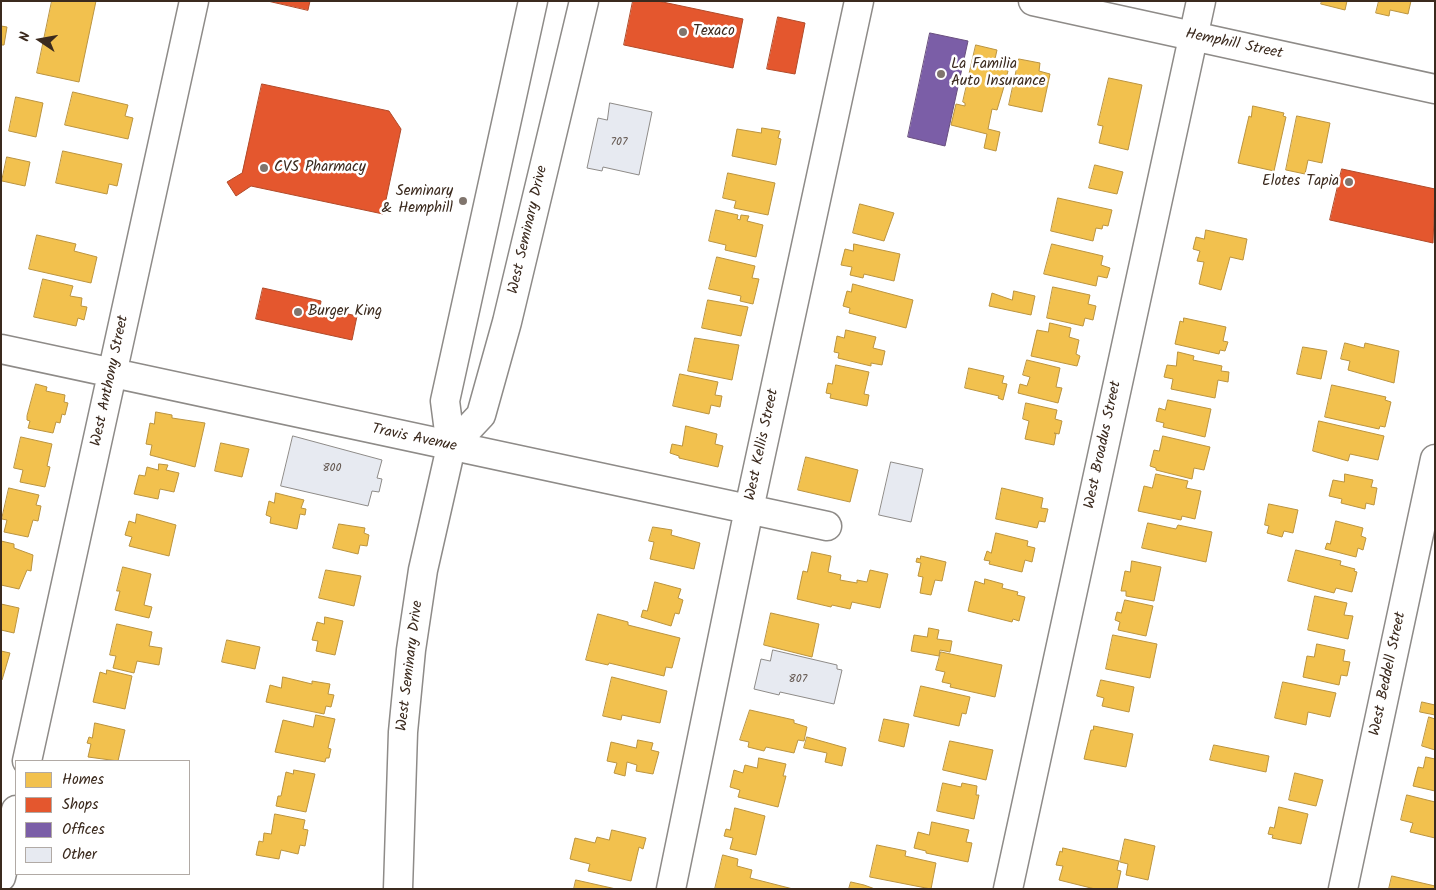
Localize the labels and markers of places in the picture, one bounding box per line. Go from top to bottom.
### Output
place label: Texaco [693,23,735,41]
marker: Texaco [677,26,689,38]
place label: La Familia Auto Insurance [951,56,1046,91]
marker: La Familia Auto Insurance [935,68,947,80]
place label: CVS Pharmacy [274,159,366,177]
marker: CVS Pharmacy [258,162,270,174]
place label: Elotes Tapia [1262,173,1339,191]
marker: Elotes Tapia [1343,176,1355,188]
place label: Seminary & Hemphill [382,183,453,218]
marker: Seminary & Hemphill [457,195,469,207]
place label: Burger King [308,303,382,321]
marker: Burger King [292,306,304,318]

